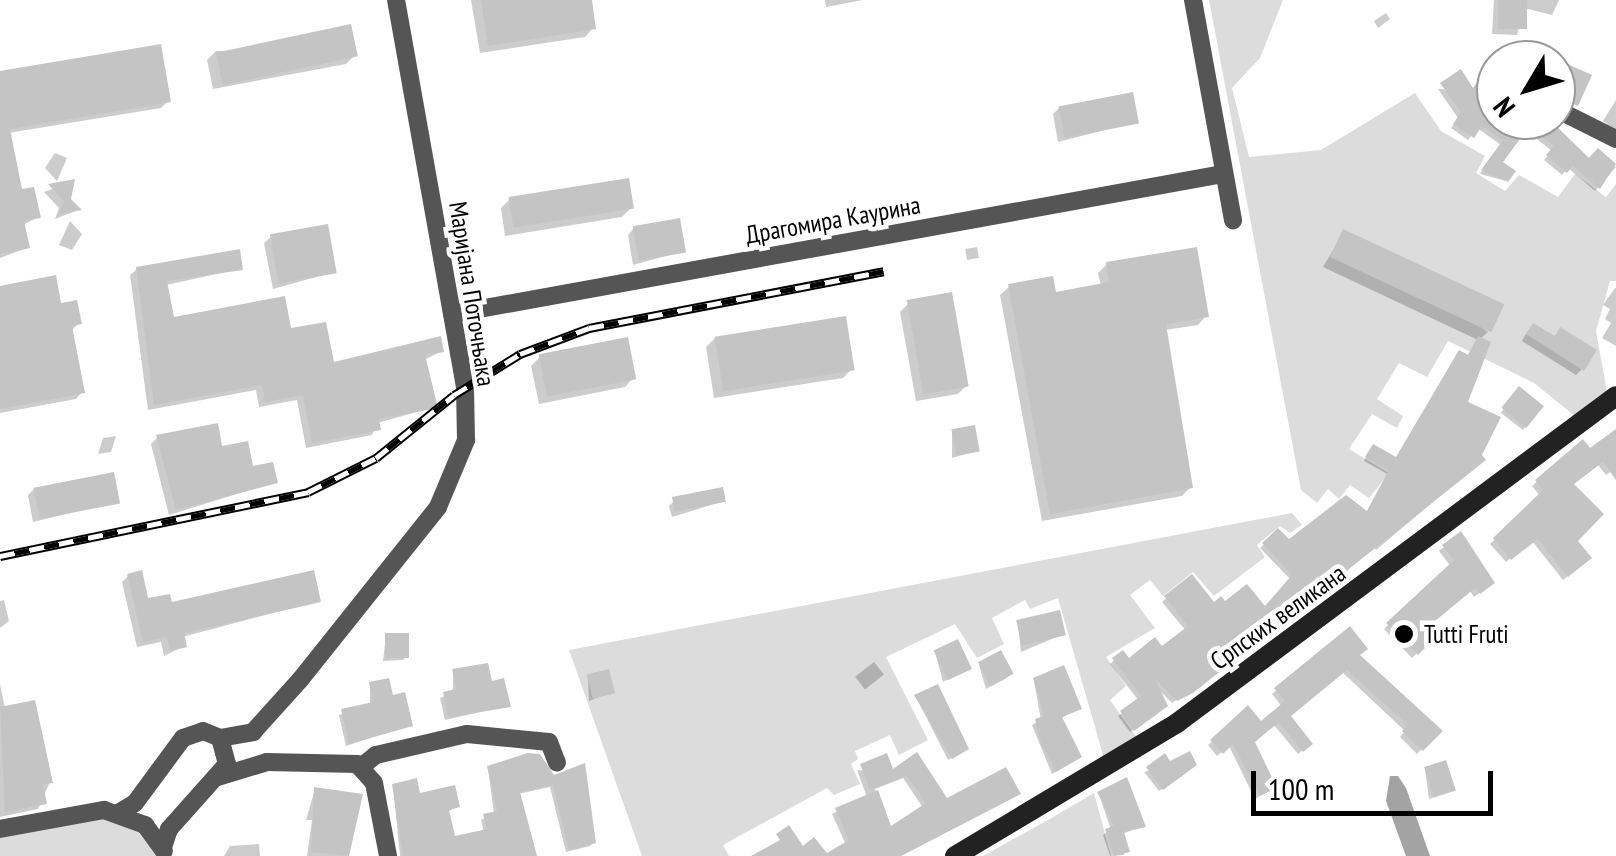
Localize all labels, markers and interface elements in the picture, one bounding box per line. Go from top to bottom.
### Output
north arrow [1476,40,1576,140]
text: N [1484,90,1523,125]
street label: Драгомира Каурина [743,190,923,250]
street label: Маријана Поточњака [443,200,501,388]
street label: Српских великана [1205,558,1351,676]
place label: Tutti Fruti [1424,619,1509,649]
marker: Tutti Fruti [1393,623,1415,645]
scale bar [1256,751,1498,813]
text: 100 m [1268,769,1334,808]

